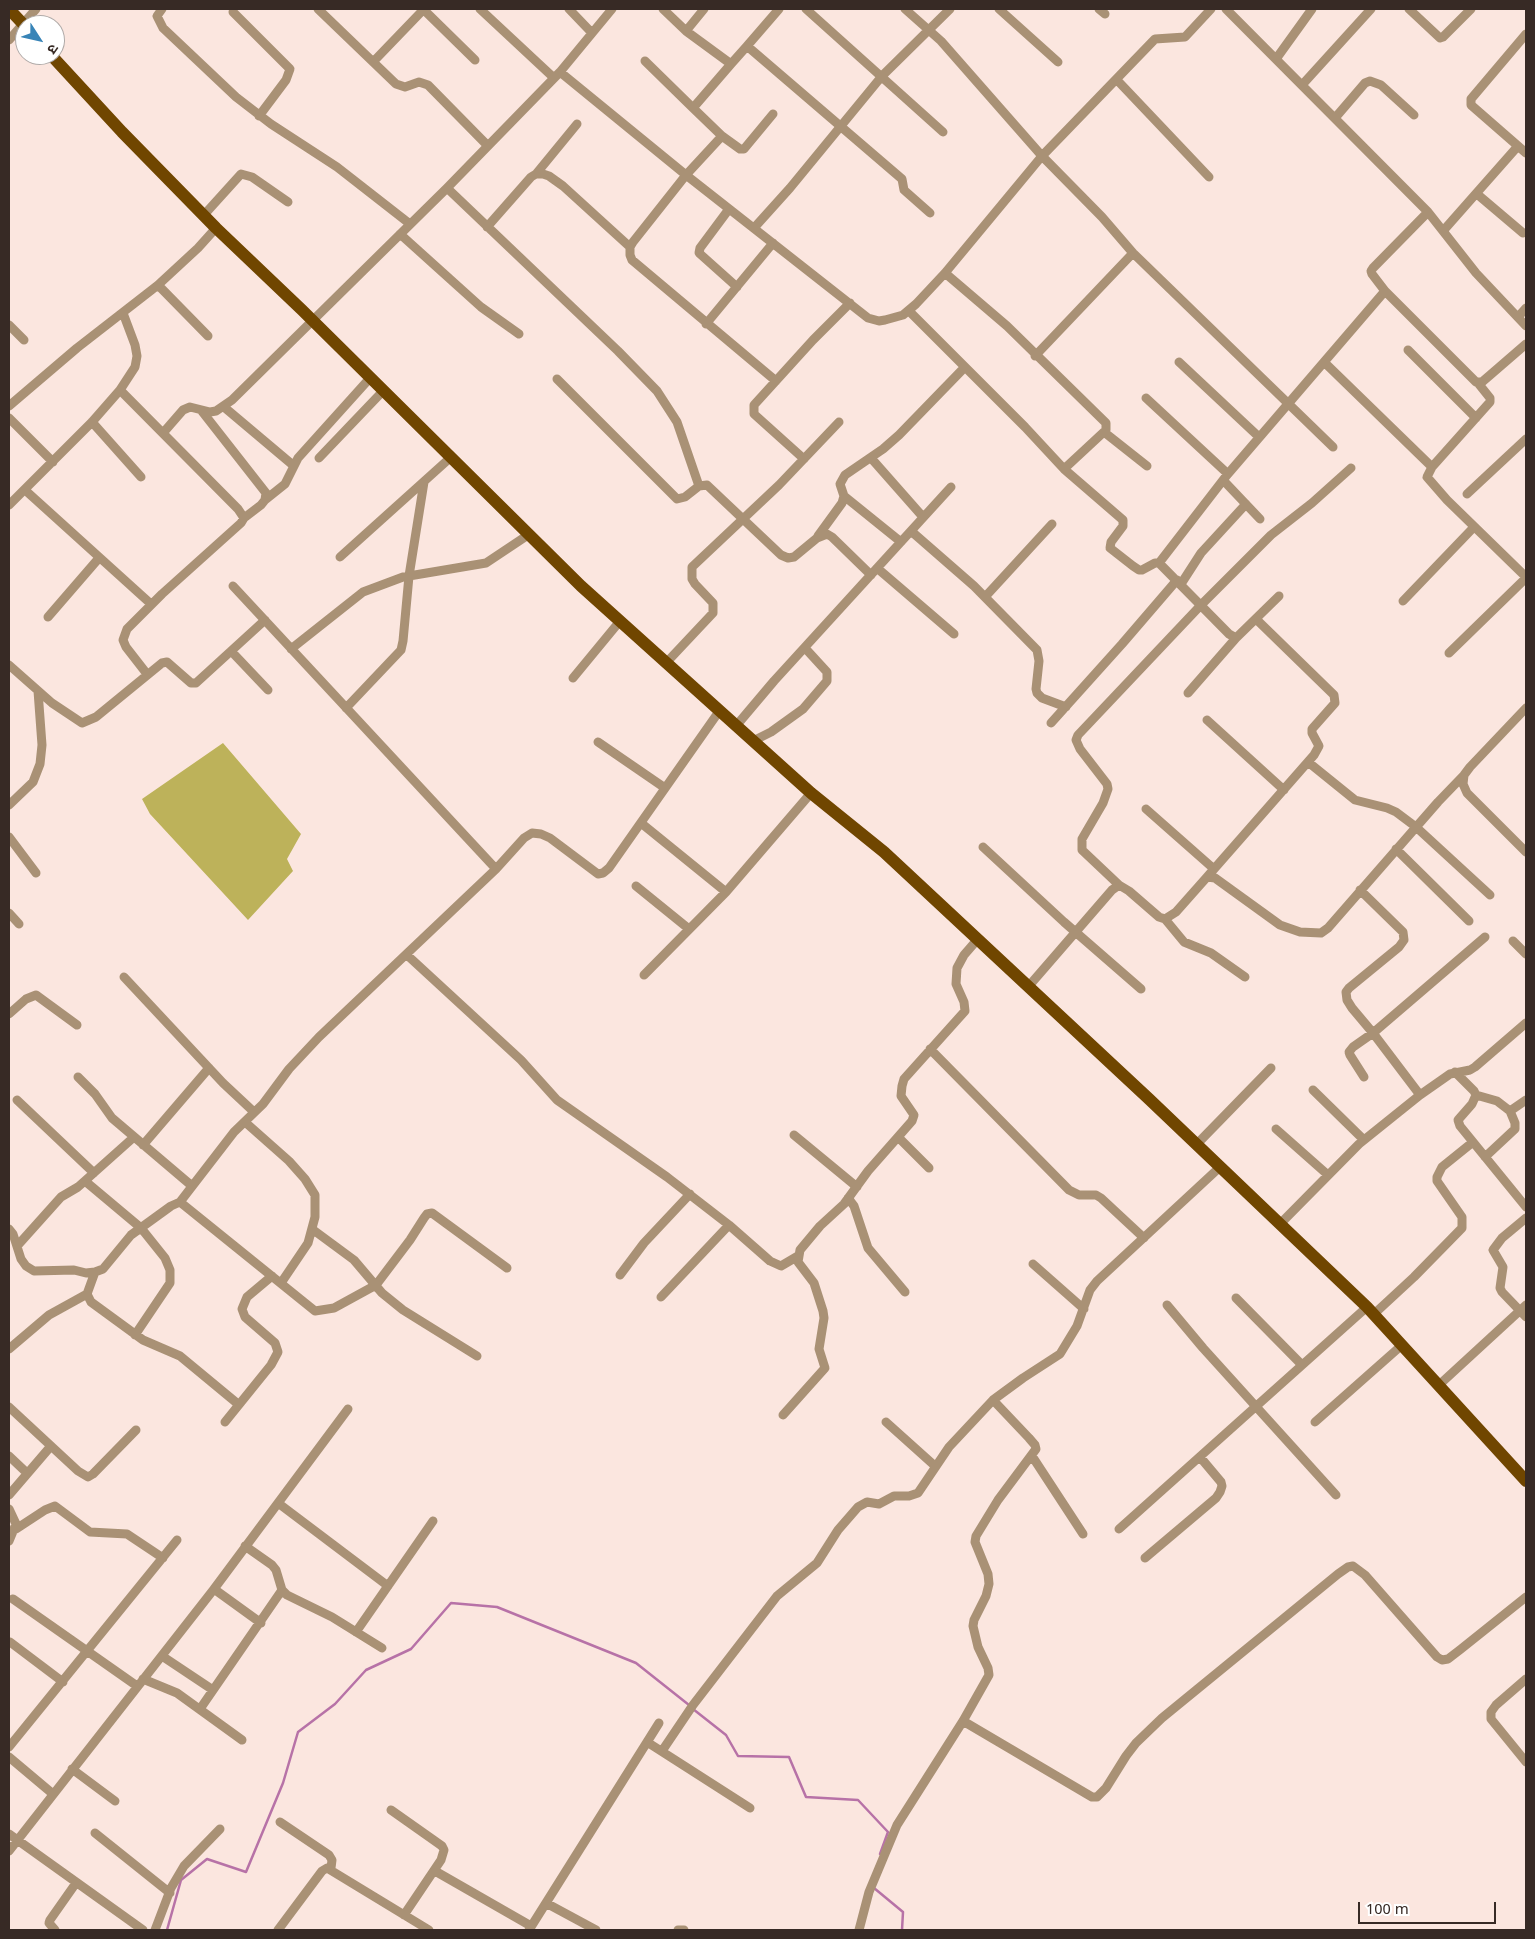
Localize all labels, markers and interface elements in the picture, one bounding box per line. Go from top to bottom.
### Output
north arrow [15,15,65,65]
text: उ [42,40,62,57]
scale bar [1360,1892,1498,1924]
text: 100 m [1366,1901,1409,1920]

